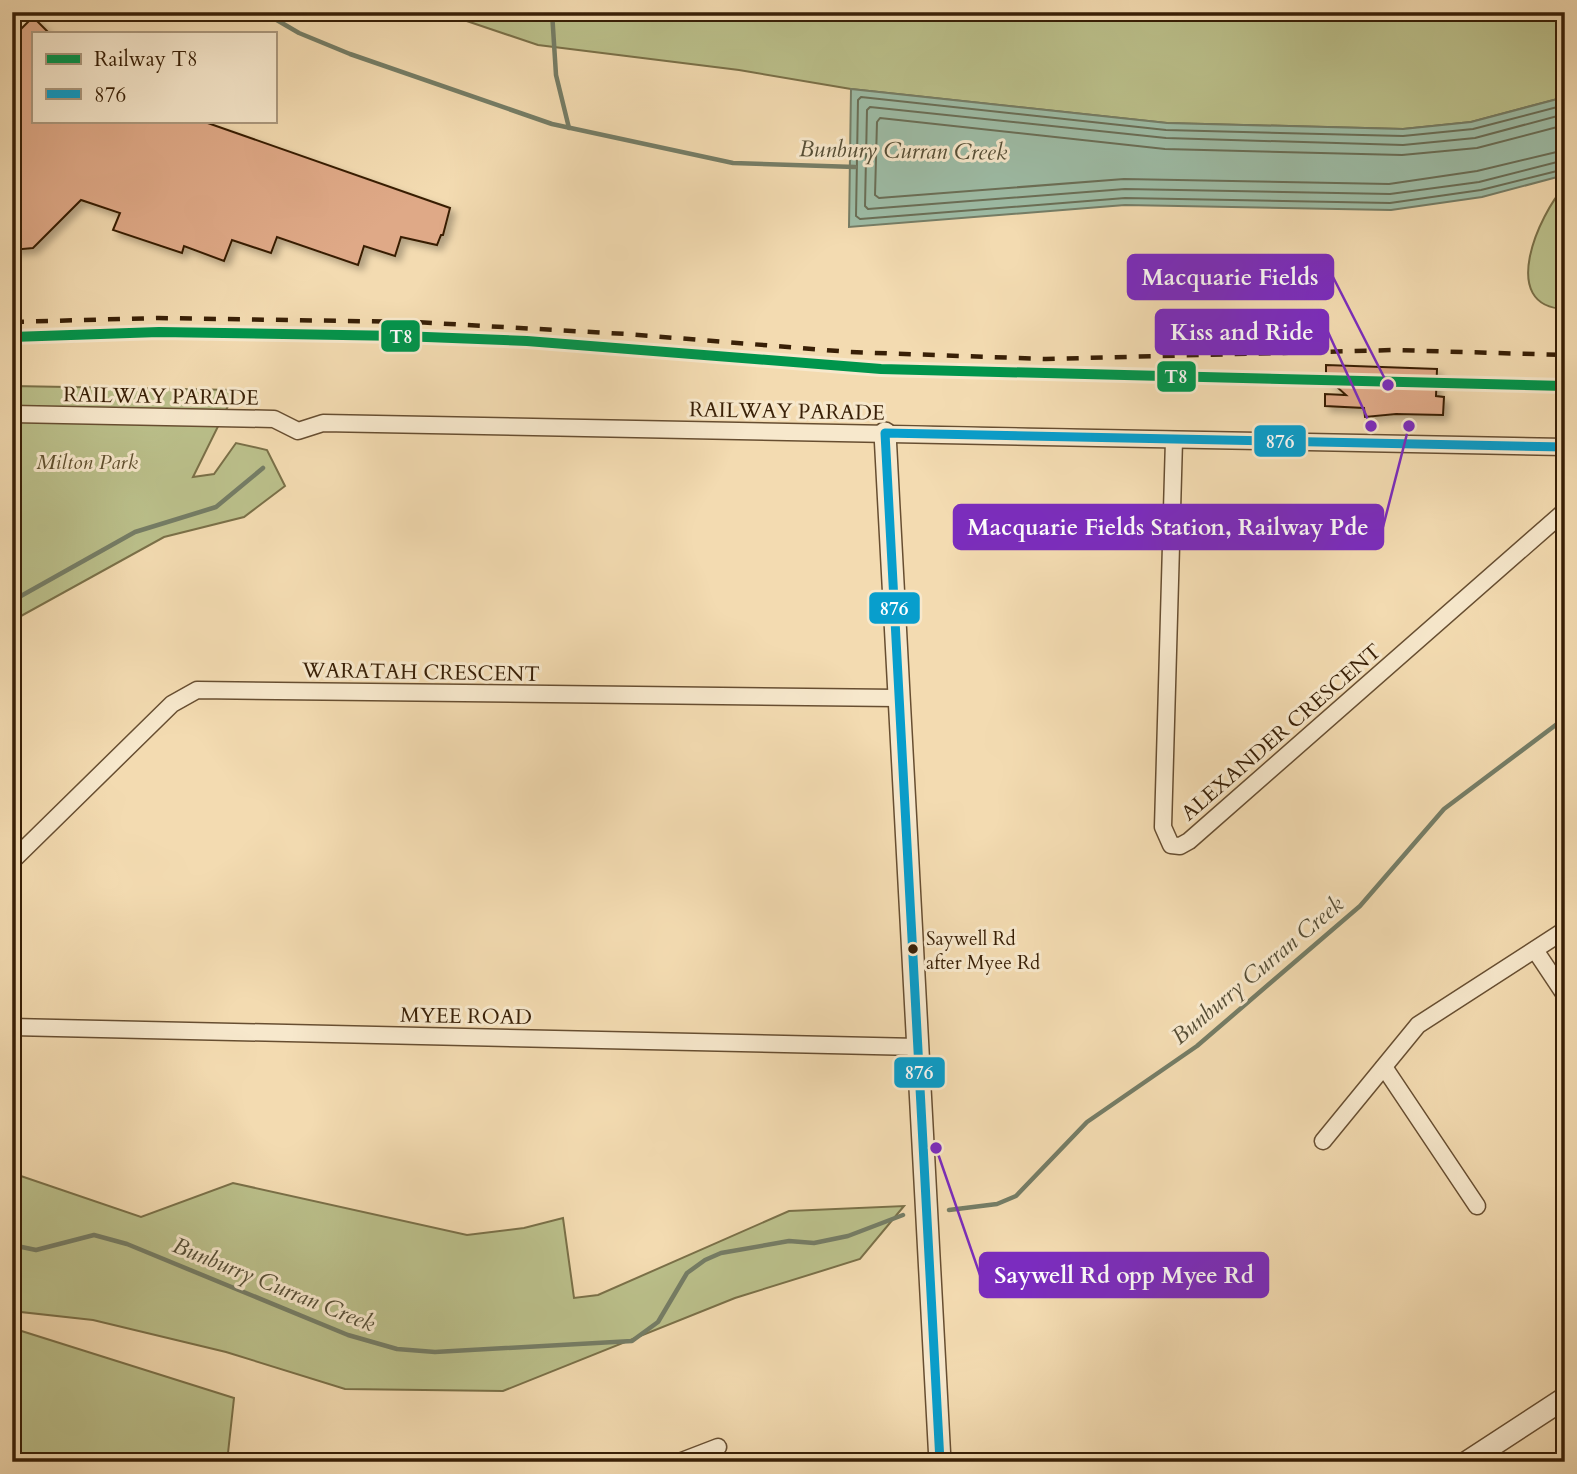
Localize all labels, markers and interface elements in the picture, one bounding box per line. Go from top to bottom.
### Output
legend [32,32,276,122]
text: Railway T8 [94,45,198,74]
text: 876 [94,81,126,110]
water label: Bunbury Curran Creek [799,133,1008,168]
callout: Macquarie Fields [1128,255,1333,299]
text: Macquarie Fields [1141,262,1319,293]
callout: Kiss and Ride [1156,310,1328,354]
text: Kiss and Ride [1170,317,1314,348]
line badge: T8 [380,319,421,353]
text: T8 [389,324,413,350]
line badge: T8 [1156,360,1197,393]
text: T8 [1164,364,1188,390]
street label: RAILWAY PARADE [63,380,259,413]
street label: RAILWAY PARADE [689,395,885,428]
line badge: 876 [1253,424,1307,458]
text: 876 [1265,429,1295,455]
park label: Milton Park [36,448,138,477]
callout: Macquarie Fields Station, Railway Pde [954,505,1383,549]
text: Macquarie Fields Station, Railway Pde [967,512,1369,543]
line badge: 876 [868,591,921,625]
text: 876 [879,596,909,622]
street label: ALEXANDER CRESCENT [1175,637,1388,828]
street label: WARATAH CRESCENT [301,656,540,689]
water label: Bunburry Curran Creek [1165,889,1350,1052]
place label: Saywell Rd after Myee Rd [926,926,1040,976]
marker: Saywell Rd after Myee Rd [906,942,920,956]
street label: MYEE ROAD [400,1001,532,1032]
line badge: 876 [893,1056,946,1089]
text: 876 [904,1060,934,1086]
water label: Bunburry Curran Creek [168,1230,380,1340]
callout: Saywell Rd opp Myee Rd [980,1253,1268,1297]
text: Saywell Rd opp Myee Rd [994,1260,1254,1291]

